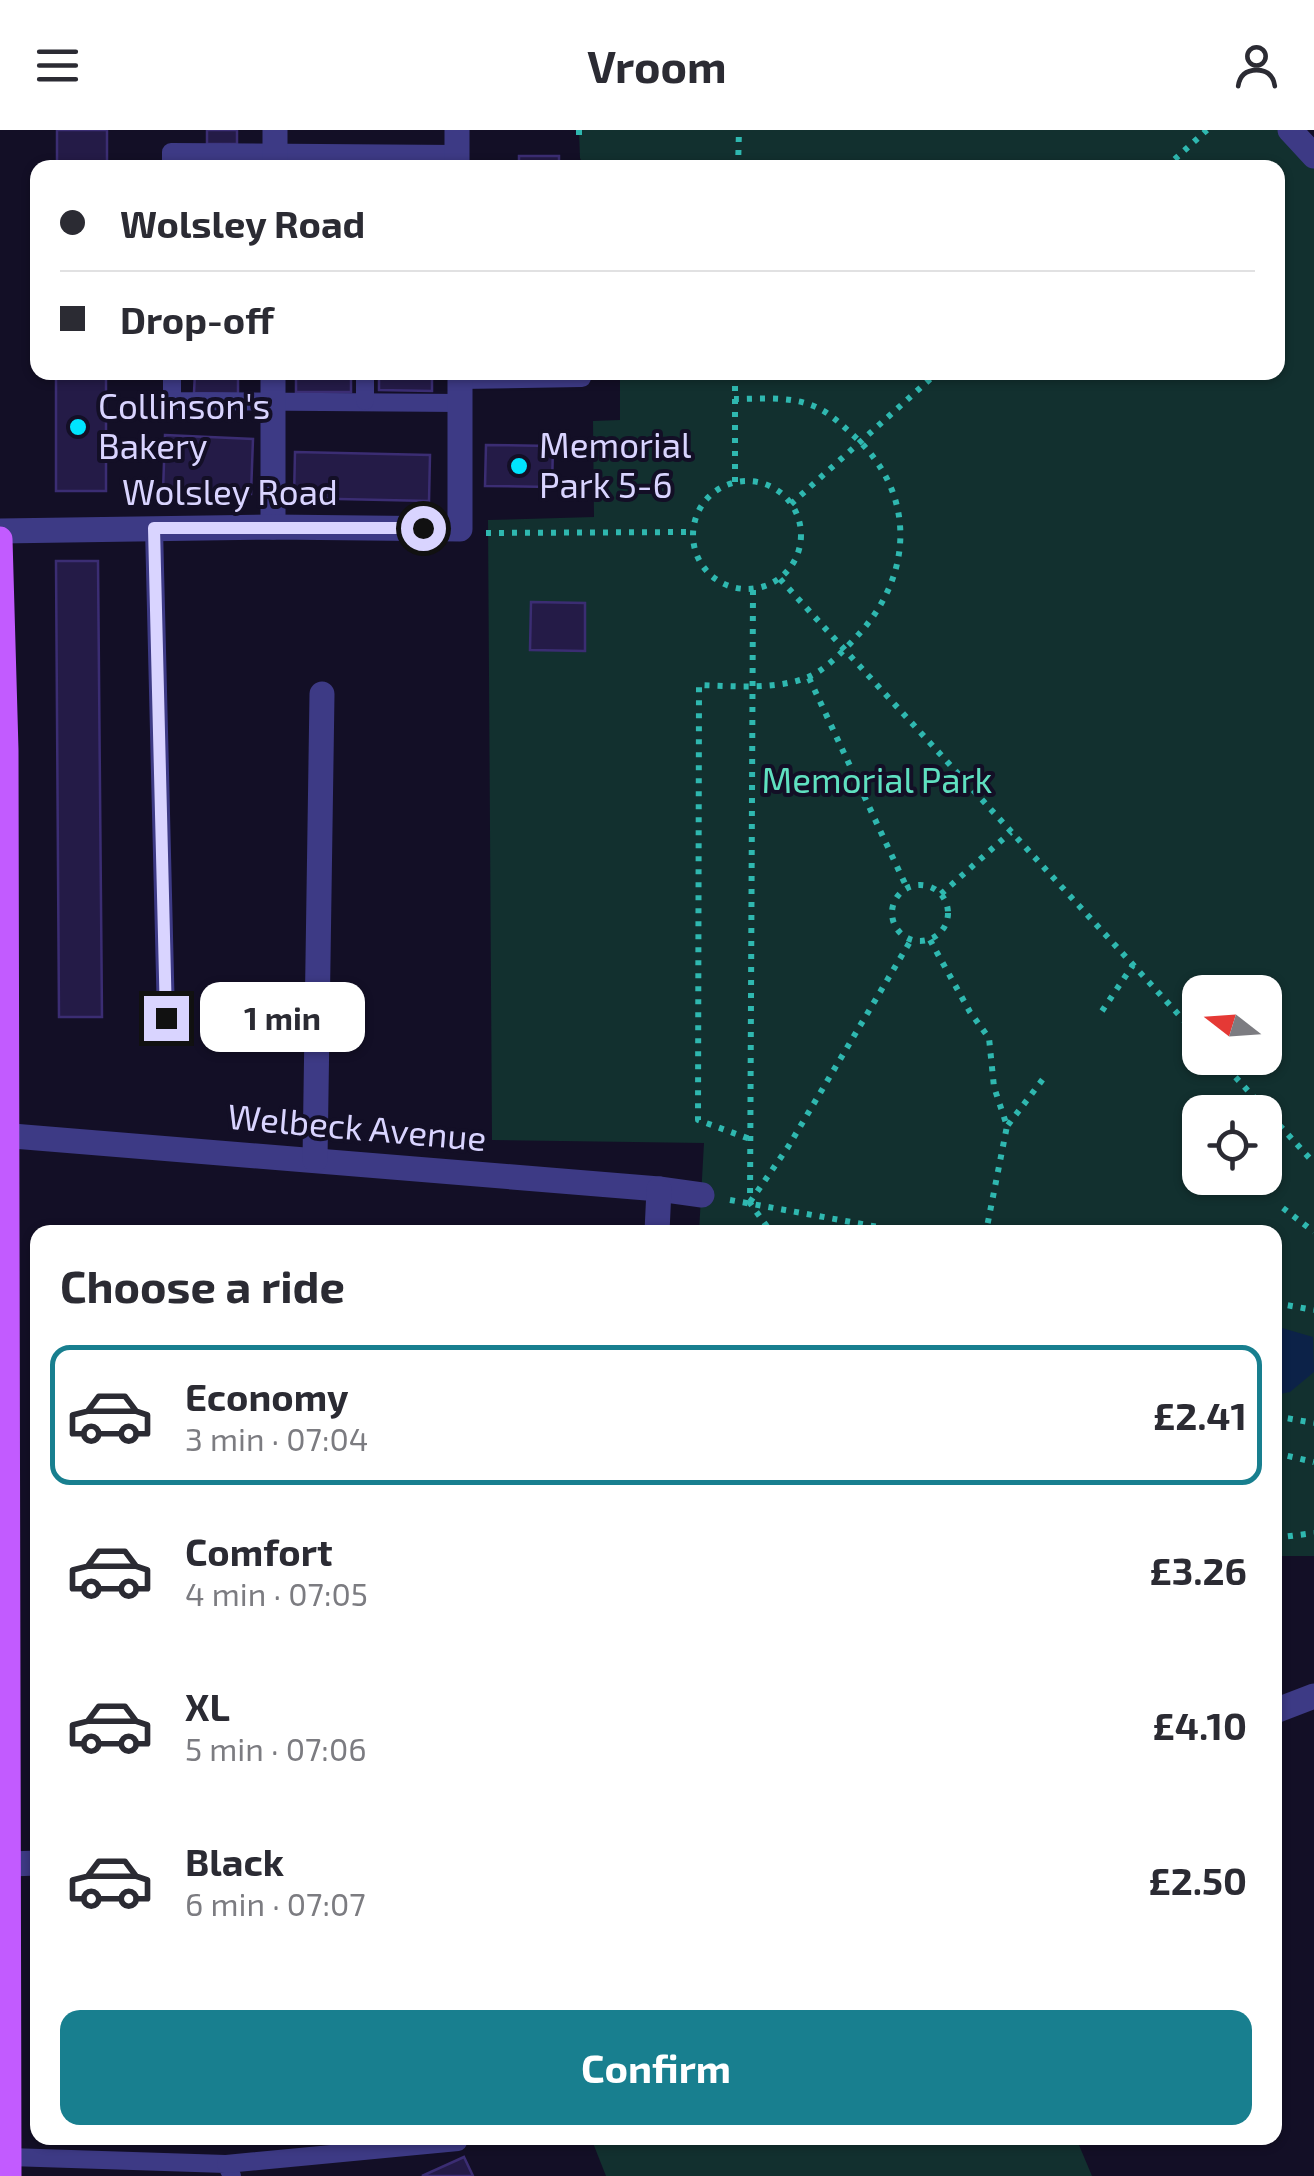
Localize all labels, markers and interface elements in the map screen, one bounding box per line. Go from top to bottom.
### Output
icon: menu [30,38,85,93]
text: Vroom [587,38,727,92]
icon: person [1229,38,1284,93]
text: Wolsley Road [120,200,365,246]
text: Drop-off [120,296,274,342]
place label: Collinson's Bakery [98,384,270,466]
marker: Collinson's Bakery [67,416,89,438]
place label: Memorial Park 5-6 [539,423,692,505]
marker: Memorial Park 5-6 [508,455,530,477]
street label: Wolsley Road [122,470,338,512]
route start [401,506,446,551]
park label: Memorial Park [762,758,993,800]
north arrow [1182,975,1282,1075]
map controls [1182,975,1282,1195]
callout: 1 min [201,983,366,1053]
route end [144,996,189,1041]
text: 1 min [244,998,321,1036]
street label: Welbeck Avenue [226,1094,488,1158]
button: locate [1182,1095,1282,1195]
text: Choose a ride [60,1258,345,1312]
icon: car [65,1370,155,1460]
text: Economy [185,1373,349,1419]
text: £2.41 [1153,1392,1247,1438]
text: 3 min · 07:04 [185,1419,369,1457]
icon: car [65,1525,155,1615]
text: Comfort [185,1528,333,1574]
text: £3.26 [1149,1547,1247,1593]
text: 4 min · 07:05 [185,1574,368,1612]
icon: car [65,1680,155,1770]
text: XL [185,1683,230,1729]
text: £4.10 [1153,1702,1247,1748]
text: 5 min · 07:06 [185,1729,367,1767]
icon: car [65,1835,155,1925]
text: Black [185,1838,284,1884]
text: £2.50 [1148,1857,1247,1903]
text: 6 min · 07:07 [185,1884,366,1922]
button: Confirm [60,2010,1252,2125]

